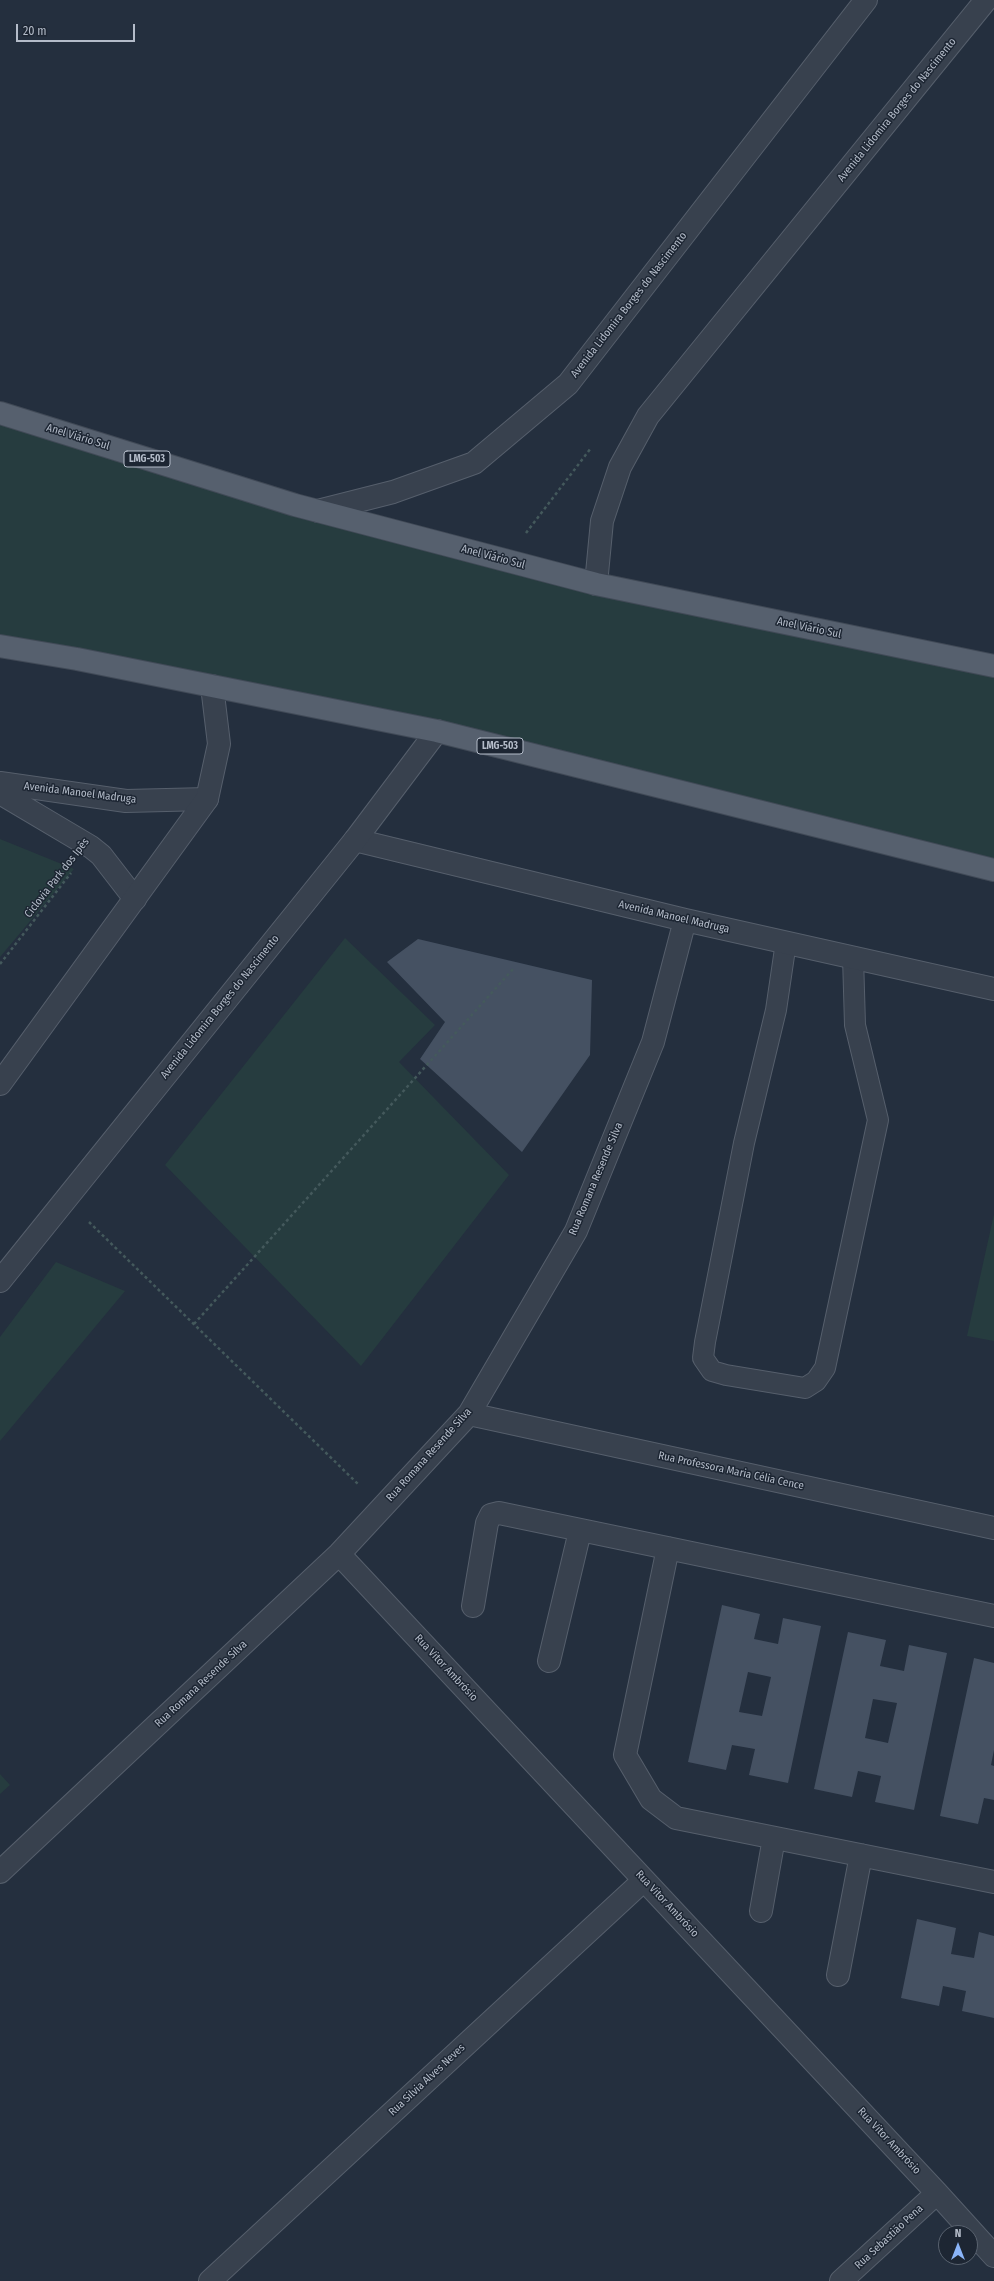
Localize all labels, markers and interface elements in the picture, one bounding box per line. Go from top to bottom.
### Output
scale bar [18,16,137,42]
text: 20 m [23,24,47,38]
street label: Avenida Lidomira Borges do Nascimento [835,35,959,185]
street label: Avenida Lidomira Borges do Nascimento [568,230,690,380]
street label: Anel Viário Sul [45,421,111,453]
road number: LMG-503 [124,451,170,467]
street label: Anel Viário Sul [460,542,526,572]
street label: Anel Viário Sul [776,615,842,641]
road number: LMG-503 [477,738,523,754]
street label: Avenida Manoel Madruga [23,780,137,806]
street label: Ciclovia Park dos Ipês [22,836,92,920]
street label: Avenida Manoel Madruga [617,898,731,936]
street label: Avenida Lidomira Borges do Nascimento [158,932,282,1082]
street label: Rua Romana Resende Silva [566,1121,626,1237]
street label: Rua Romana Resende Silva [384,1406,474,1504]
street label: Rua Professora Maria Célia Cence [657,1449,805,1493]
street label: Rua Vitor Ambrósio [412,1632,480,1704]
street label: Rua Romana Resende Silva [152,1638,250,1730]
street label: Rua Vitor Ambrósio [633,1868,701,1940]
street label: Rua Silvia Alves Neves [386,2041,468,2119]
street label: Rua Vitor Ambrósio [855,2105,923,2177]
street label: Rua Sebastião Pena [852,2202,926,2272]
north arrow [938,2225,978,2265]
text: N [955,2227,961,2240]

